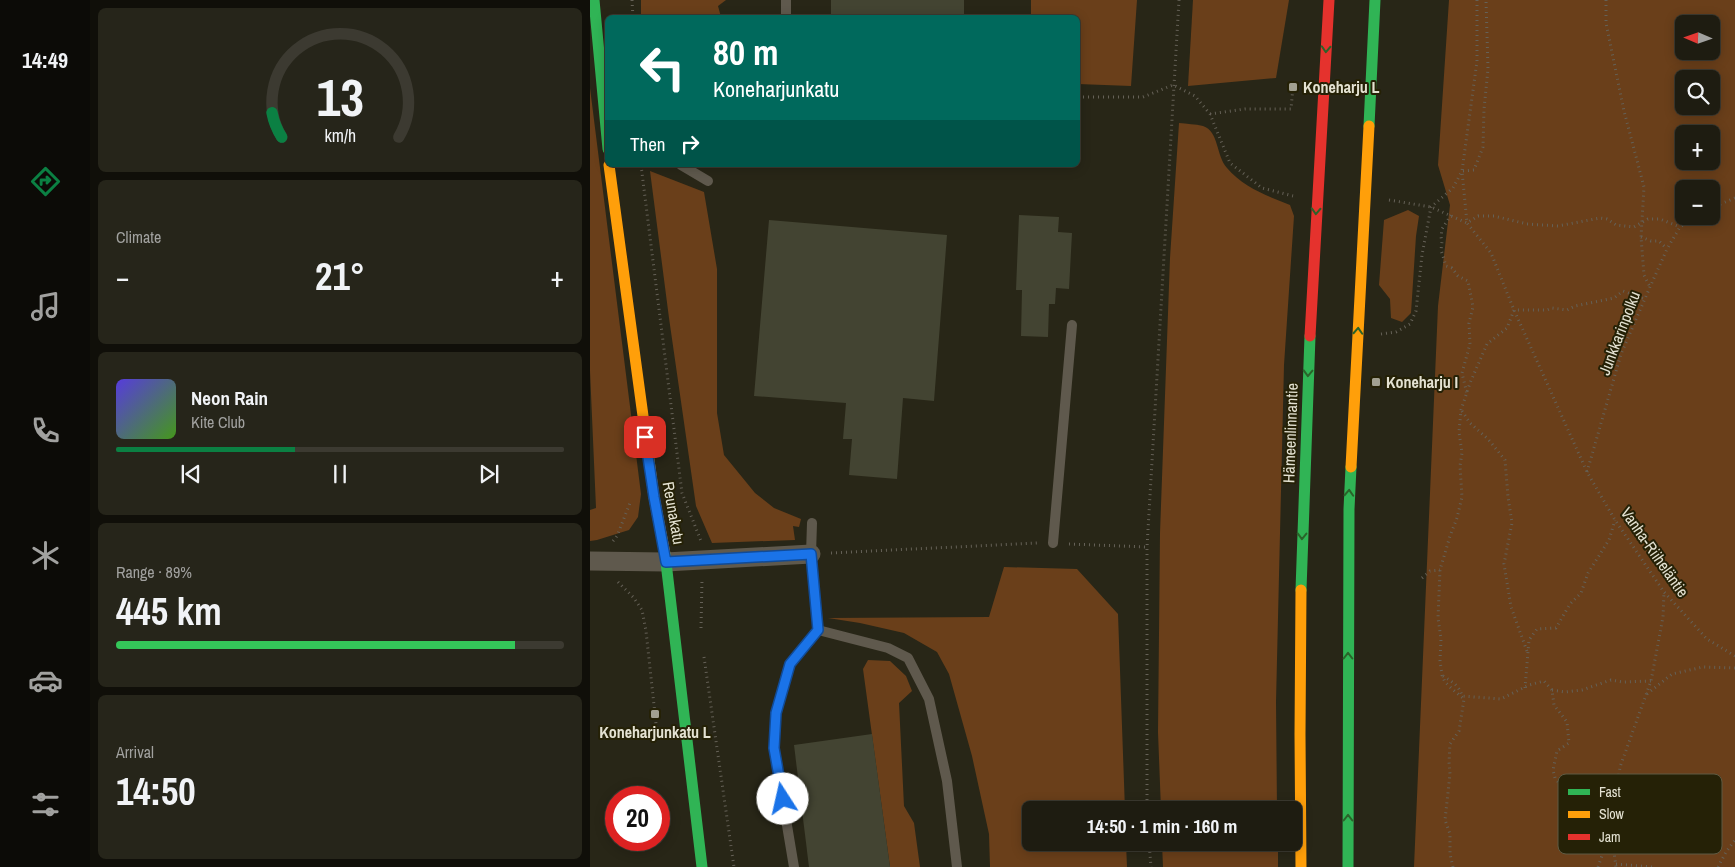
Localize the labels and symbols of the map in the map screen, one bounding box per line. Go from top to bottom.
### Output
north arrow [1675,15,1720,60]
one-way arrow [1320,45,1331,53]
place label: Koneharju L [1303,76,1380,98]
marker: Koneharju L [1287,81,1299,93]
one-way arrow [1311,207,1322,215]
street label: Junkkarinpolku [1593,288,1645,378]
one-way arrow [1352,327,1363,335]
one-way arrow [1303,369,1314,377]
place label: Koneharju I [1386,371,1458,393]
marker: Koneharju I [1370,376,1382,388]
street label: Hämeenlinnantie [1277,383,1303,483]
pin [624,416,666,458]
street label: Reunakatu [658,480,690,546]
one-way arrow [1344,489,1355,497]
street label: Vanha-Riiheläntie [1616,503,1694,601]
one-way arrow [1297,532,1307,540]
one-way arrow [1343,652,1353,660]
marker: Koneharjunkatu L [649,708,661,720]
place label: Koneharjunkatu L [599,721,711,743]
position arrow [756,772,808,824]
legend [1558,774,1722,854]
text: Fast [1599,783,1621,801]
speed limit sign: 20 [605,786,670,851]
text: Slow [1599,805,1625,823]
one-way arrow [1343,814,1353,822]
text: Jam [1599,828,1621,846]

